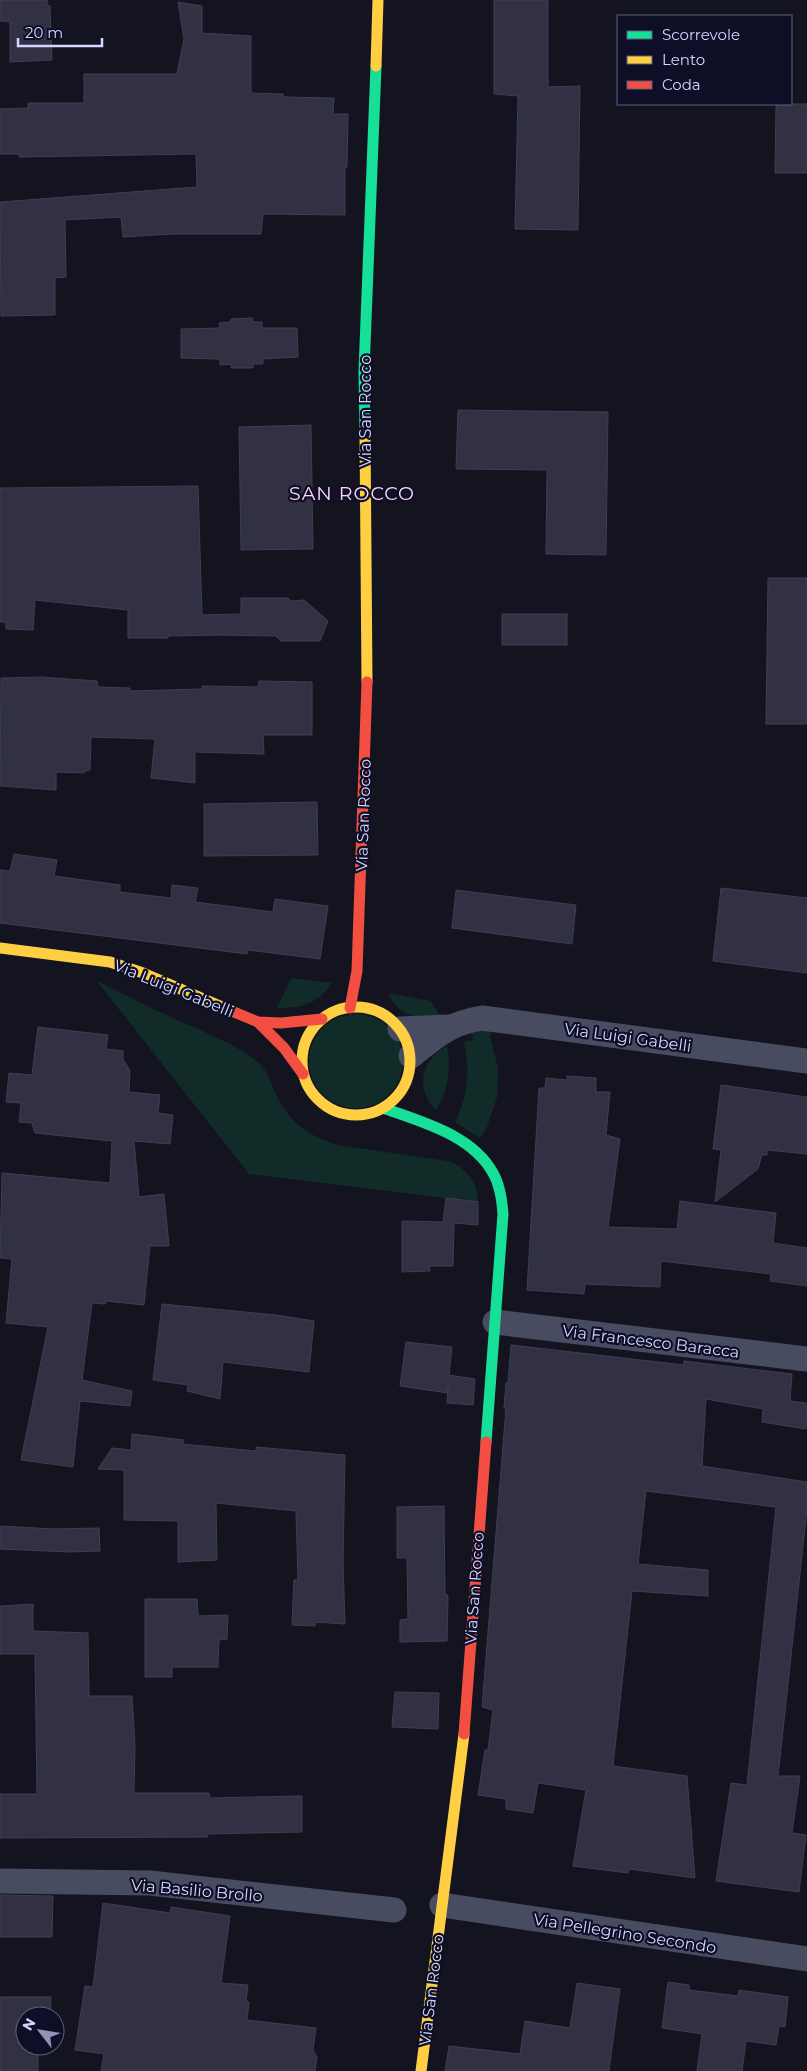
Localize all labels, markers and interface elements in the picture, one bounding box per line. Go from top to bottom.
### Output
scale bar [18,15,101,47]
legend [617,15,792,105]
text: 20 m [25,23,63,42]
text: Scorrevole [662,25,740,44]
text: Lento [662,50,705,69]
text: Coda [662,75,701,94]
street label: Via San Rocco [356,355,375,467]
district label: SAN ROCCO [289,482,415,505]
street label: Via San Rocco [352,758,375,872]
street label: Via Luigi Gabelli [111,956,237,1021]
street label: Via Luigi Gabelli [563,1019,693,1056]
street label: Via Francesco Baracca [561,1321,741,1362]
street label: Via San Rocco [461,1531,488,1645]
street label: Via Basilio Brollo [130,1875,264,1906]
street label: Via Pellegrino Secondo [532,1910,718,1957]
street label: Via San Rocco [415,1933,448,2047]
north arrow [15,2006,65,2056]
text: N [18,2015,39,2034]

